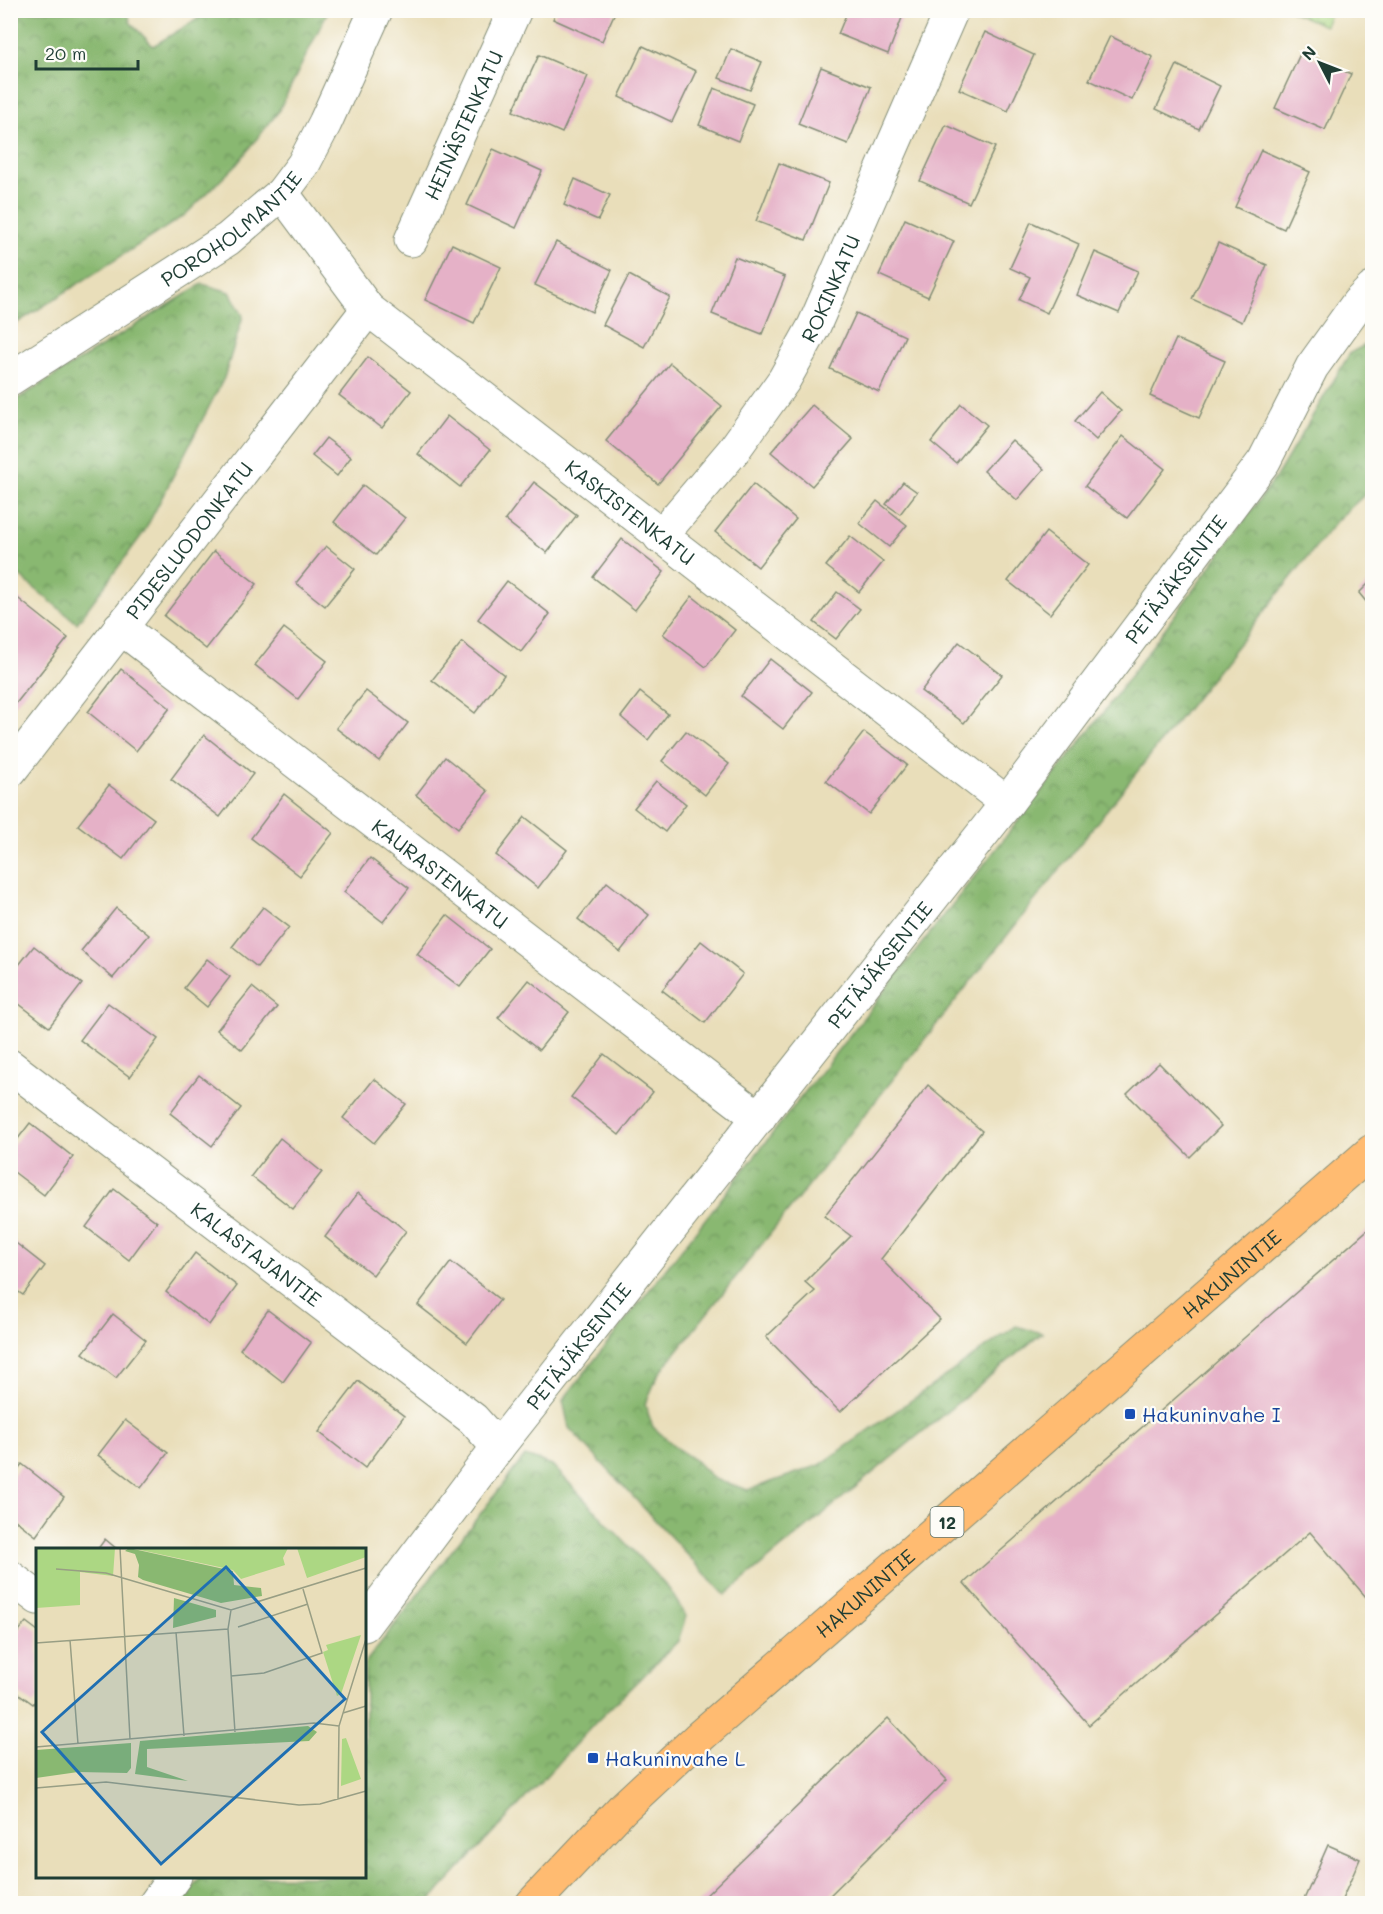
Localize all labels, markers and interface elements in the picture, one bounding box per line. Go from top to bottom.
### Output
scale bar [36,33,138,71]
north arrow [1290,33,1350,93]
text: 20 m [45,41,86,65]
text: N [1297,41,1320,64]
street label: HEINÄSTENKATU [418,46,508,204]
street label: POROHOLMANTIE [156,165,307,292]
street label: ROKINKATU [795,231,865,347]
street label: KASKISTENKATU [560,453,701,570]
street label: PIDESLUODONKATU [120,456,258,624]
street label: PETÄJÄKSENTIE [1119,509,1232,648]
street label: KAURASTENKATU [367,813,514,934]
street label: PETÄJÄKSENTIE [821,896,938,1033]
street label: KALASTAJANTIE [186,1196,327,1312]
street label: HAKUNINTIE [1176,1223,1286,1324]
street label: PETÄJÄKSENTIE [520,1277,636,1414]
place label: Hakuninvahe I [1142,1401,1281,1427]
marker: Hakuninvahe I [1123,1407,1137,1421]
road number: 12 [930,1507,964,1537]
street label: HAKUNINTIE [810,1543,920,1643]
inset map [36,1548,366,1878]
place label: Hakuninvahe L [605,1745,746,1771]
marker: Hakuninvahe L [586,1751,600,1765]

